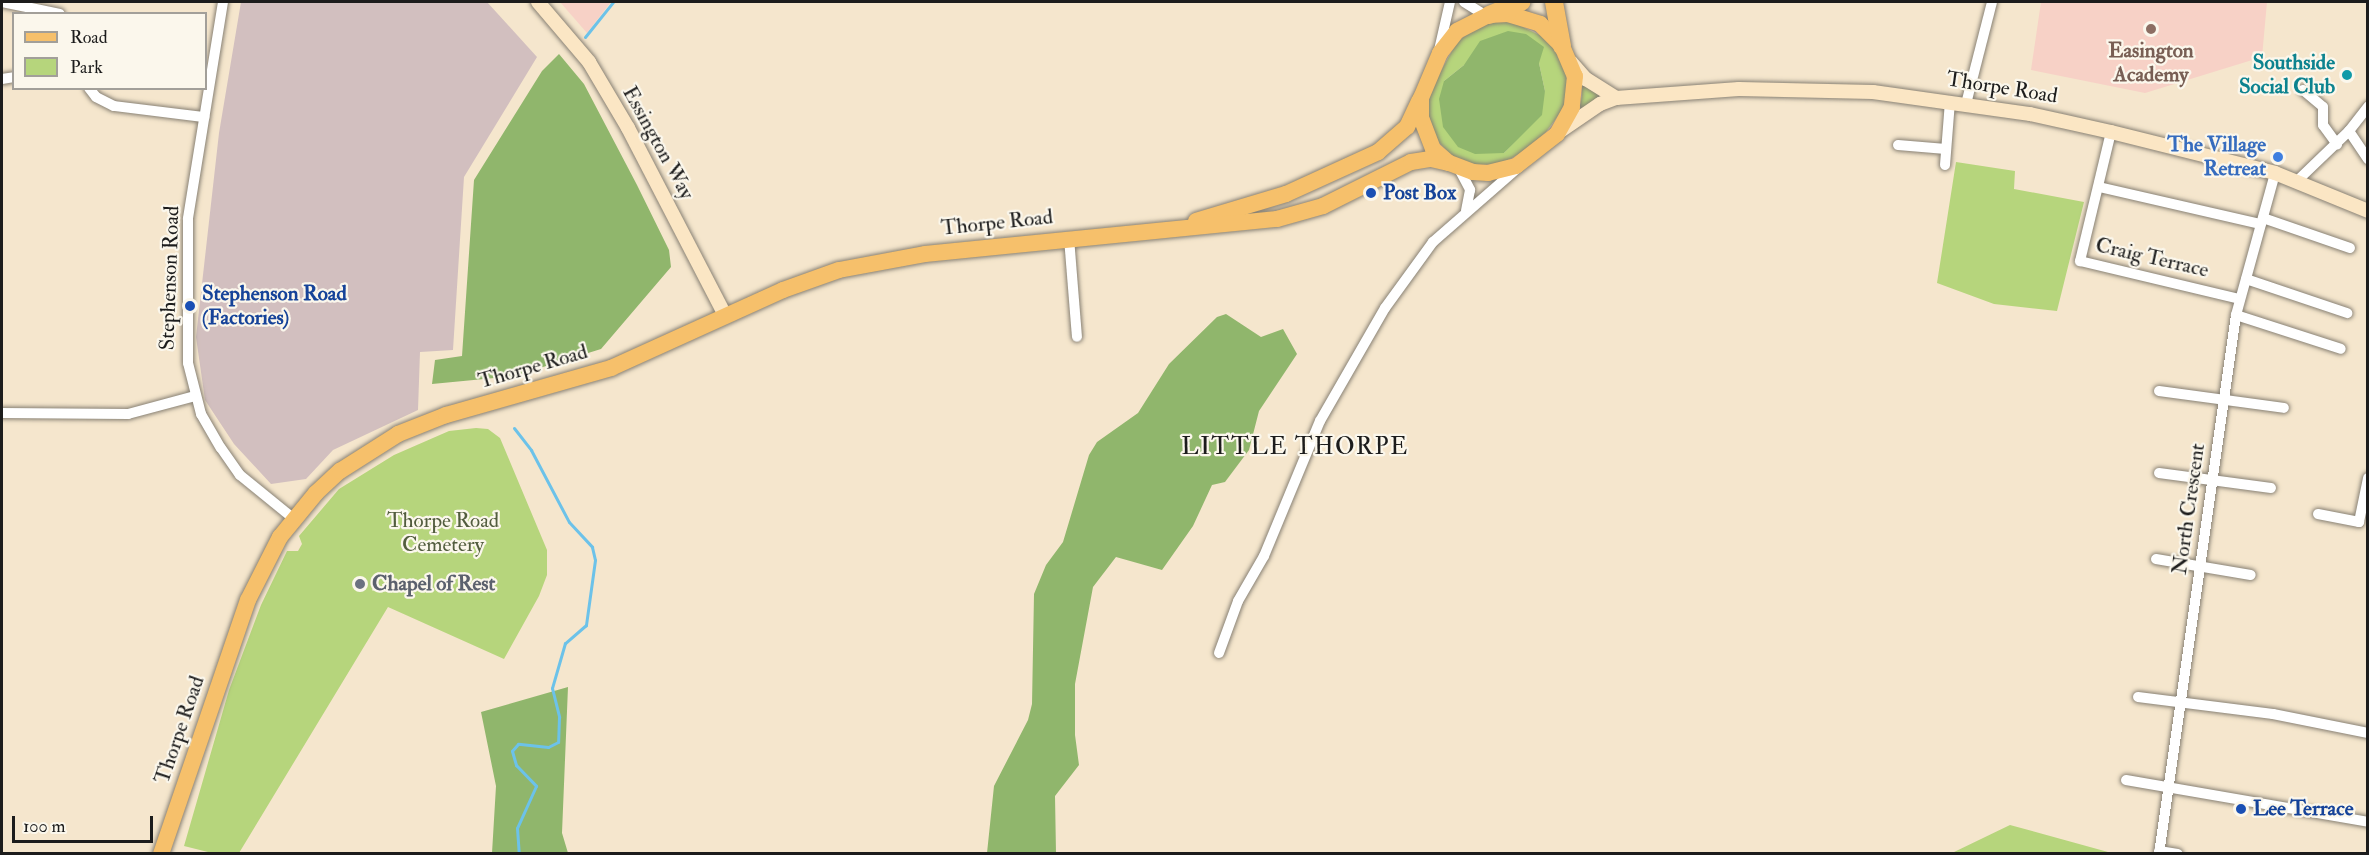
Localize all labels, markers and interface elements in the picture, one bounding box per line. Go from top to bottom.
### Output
legend [12,12,207,90]
marker: Easington Academy [2144,22,2158,36]
text: Road [70,26,108,49]
place label: Easington Academy [2108,38,2194,88]
place label: Southside Social Club [2239,50,2335,100]
text: Park [70,56,103,79]
street label: Thorpe Road [1945,67,2059,109]
marker: Southside Social Club [2340,68,2354,82]
street label: Essington Way [617,82,699,204]
place label: The Village Retreat [2167,132,2266,182]
marker: The Village Retreat [2271,150,2285,164]
place label: Post Box [1383,180,1456,206]
marker: Post Box [1364,186,1378,200]
street label: Stephenson Road [155,205,185,351]
street label: Thorpe Road [940,205,1054,241]
street label: Craig Terrace [2093,233,2211,283]
place label: Stephenson Road (Factories) [202,281,347,331]
marker: Stephenson Road (Factories) [183,299,197,313]
street label: Thorpe Road [476,339,590,395]
district label: LITTLE THORPE [1181,433,1409,461]
street label: North Crescent [2167,442,2211,576]
park label: Thorpe Road Cemetery [387,508,499,558]
place label: Chapel of Rest [372,571,495,597]
marker: Chapel of Rest [353,577,367,591]
street label: Thorpe Road [150,673,210,787]
place label: Lee Terrace [2253,796,2353,822]
marker: Lee Terrace [2234,802,2248,816]
scale bar [15,804,156,842]
text: 100 m [23,815,66,838]

